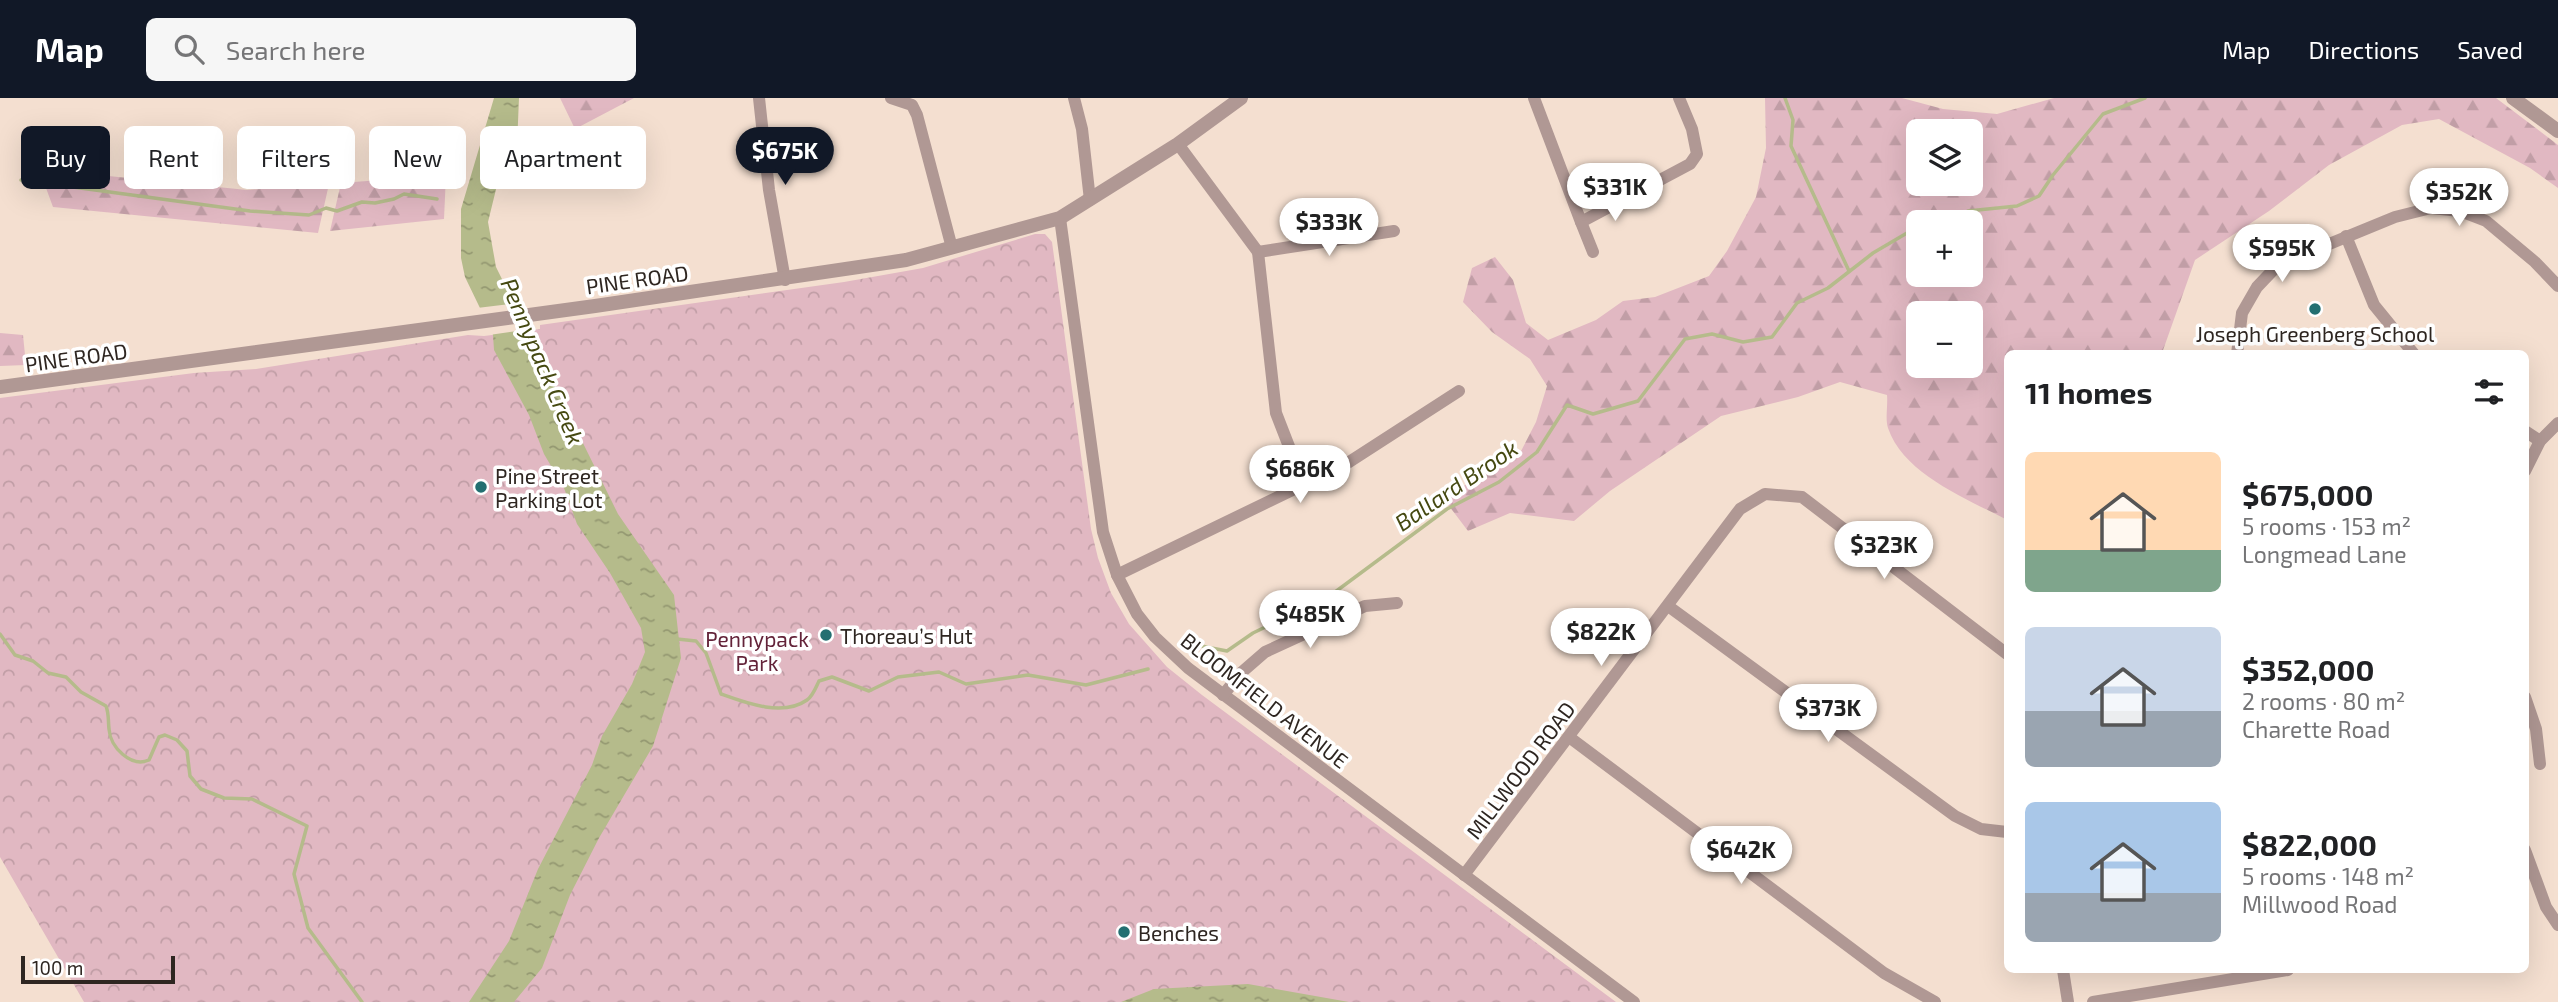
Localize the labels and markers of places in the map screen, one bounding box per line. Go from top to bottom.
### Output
pin: $675K [736,127,834,187]
pin: $331K [1566,164,1664,223]
pin: $352K [2410,169,2508,228]
pin: $333K [1280,198,1378,258]
pin: $595K [2233,225,2331,284]
marker: Joseph Greenberg School [2307,301,2323,317]
place label: Joseph Greenberg School [2196,321,2435,346]
pin: $686K [1251,446,1349,505]
place label: Pine Street Parking Lot [495,463,602,512]
marker: Pine Street Parking Lot [473,479,489,495]
pin: $323K [1835,522,1933,581]
pin: $485K [1261,590,1359,650]
pin: $822K [1552,608,1650,668]
place label: Thoreau’s Hut [840,623,973,648]
marker: Thoreau’s Hut [818,627,834,643]
pin: $373K [1779,684,1877,744]
pin: $642K [1692,826,1790,886]
place label: Benches [1138,920,1219,945]
marker: Benches [1116,924,1132,940]

